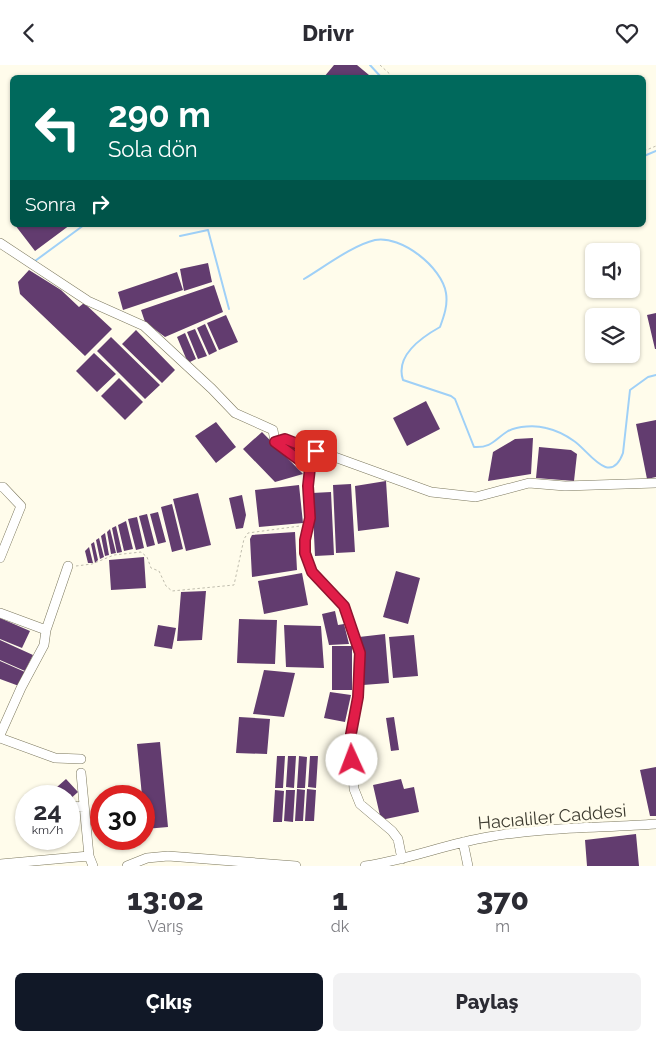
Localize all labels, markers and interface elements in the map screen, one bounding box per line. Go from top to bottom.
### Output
icon: back [15,19,43,47]
icon: heart [613,19,641,47]
text: Drivr [302,20,354,46]
text: 290 m [108,94,211,135]
icon: left [25,95,90,160]
text: Sola dön [108,136,198,162]
icon: right [86,190,114,218]
text: Sonra [25,193,76,215]
map controls [585,243,640,363]
button: sound [585,243,640,298]
button: layers [585,308,640,363]
pin [295,430,337,472]
icon: arrive [302,437,330,465]
position arrow [325,733,377,785]
speed limit sign: 30 [90,785,155,850]
text: 24 [33,796,62,826]
street label: Hacıaliler Caddesi [477,800,627,833]
text: km/h [32,823,63,837]
text: 13:02 [127,882,204,917]
text: 1 [332,882,348,917]
text: 370 [476,882,529,917]
text: Varış [148,917,183,936]
text: dk [331,917,349,936]
text: m [495,917,510,936]
button: Çıkış [15,973,323,1031]
button: Paylaş [333,973,641,1031]

